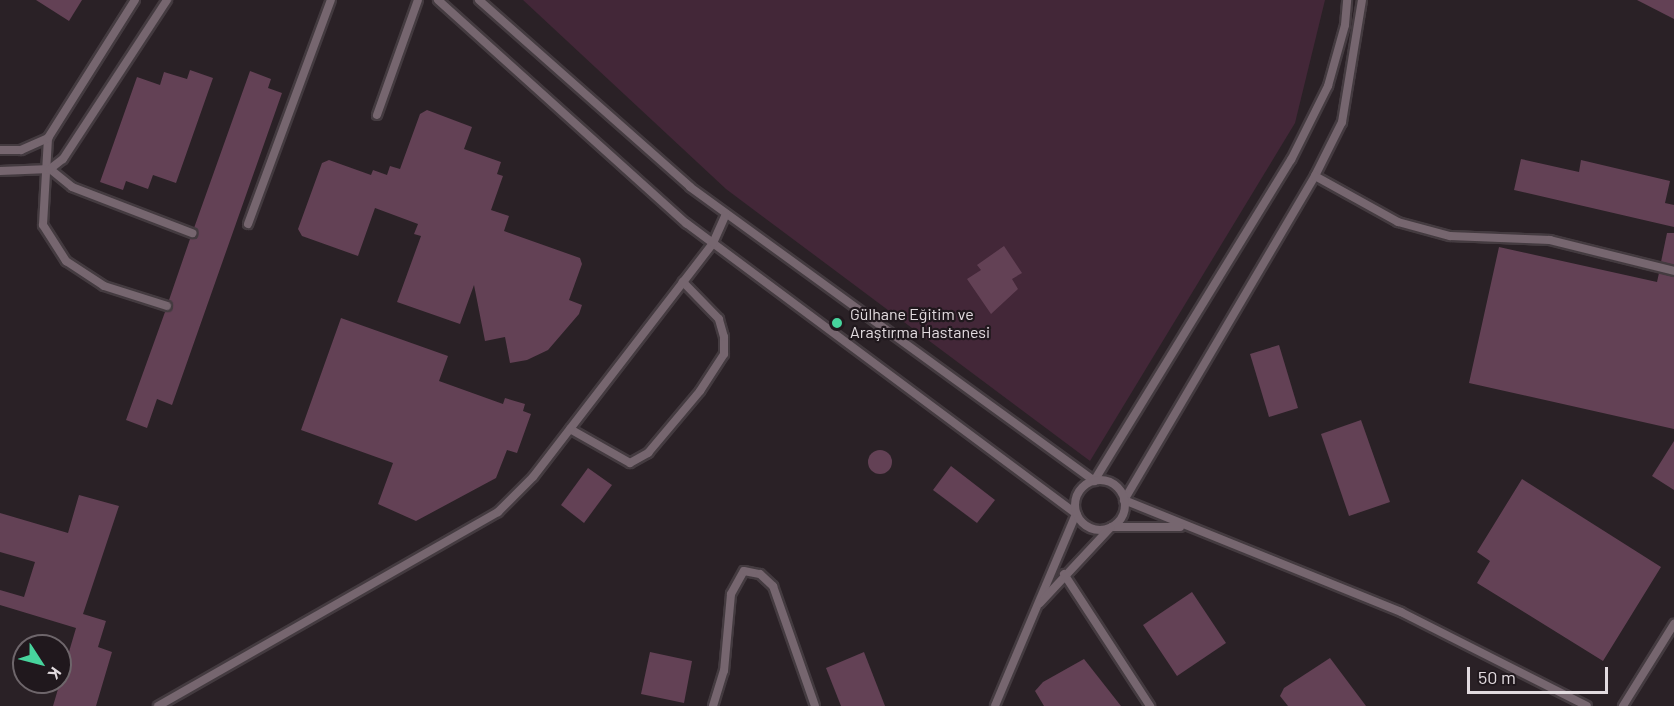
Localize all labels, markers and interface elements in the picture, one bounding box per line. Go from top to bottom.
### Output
place label: Gülhane Eğitim ve Araştırma Hastanesi [850,304,990,342]
marker: Gülhane Eğitim ve Araştırma Hastanesi [828,314,846,332]
north arrow [12,634,72,694]
scale bar [1470,655,1611,693]
text: K [45,664,66,683]
text: 50 m [1478,666,1516,688]

